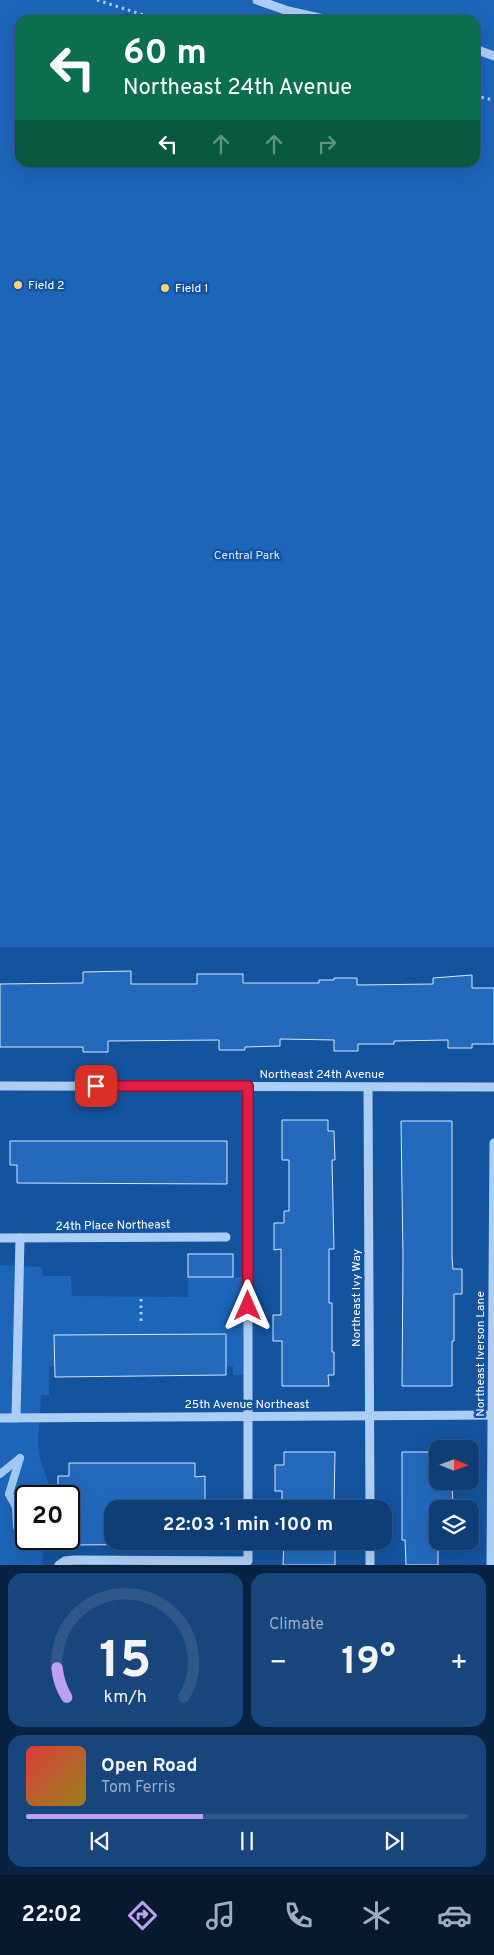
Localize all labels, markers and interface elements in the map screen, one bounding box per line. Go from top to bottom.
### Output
text: 60 m [123,32,207,76]
icon: left [40,35,105,100]
text: Northeast 24th Avenue [123,75,352,102]
icon: left [154,130,182,158]
icon: ahead [207,130,235,158]
icon: ahead [260,130,288,158]
icon: right [313,130,341,158]
place label: Field 2 [28,278,64,294]
marker: Field 2 [12,279,24,291]
place label: Field 1 [175,281,208,297]
marker: Field 1 [159,282,171,294]
park label: Central Park [214,548,280,564]
pin [75,1065,117,1107]
street label: Northeast 24th Avenue [260,1067,385,1083]
icon: arrive [82,1072,110,1100]
street label: 24th Place Northeast [55,1217,171,1235]
street label: Northeast Ivy Way [349,1249,365,1347]
position arrow [221,1279,273,1331]
street label: Northeast Iverson Lane [473,1291,489,1417]
street label: 25th Avenue Northeast [184,1397,310,1413]
north arrow [429,1440,479,1490]
map controls [429,1440,479,1550]
speed limit sign: 20 [15,1485,80,1550]
button: layers [429,1500,479,1550]
text: 22:03 · 1 min · 100 m [163,1513,333,1537]
text: Climate [269,1615,324,1635]
text: 15 [99,1630,152,1696]
text: 19° [341,1639,396,1688]
text: − [269,1646,287,1682]
text: + [450,1646,468,1682]
text: km/h [104,1686,147,1709]
text: Open Road [101,1754,197,1778]
text: Tom Ferris [101,1778,175,1798]
icon: previous [86,1827,114,1855]
icon: pause [233,1827,261,1855]
icon: next [380,1827,408,1855]
icon: directions [125,1898,160,1933]
icon: music [203,1898,238,1933]
icon: phone [281,1898,316,1933]
icon: climate [359,1898,394,1933]
icon: car [437,1898,472,1933]
text: 22:02 [22,1902,82,1929]

